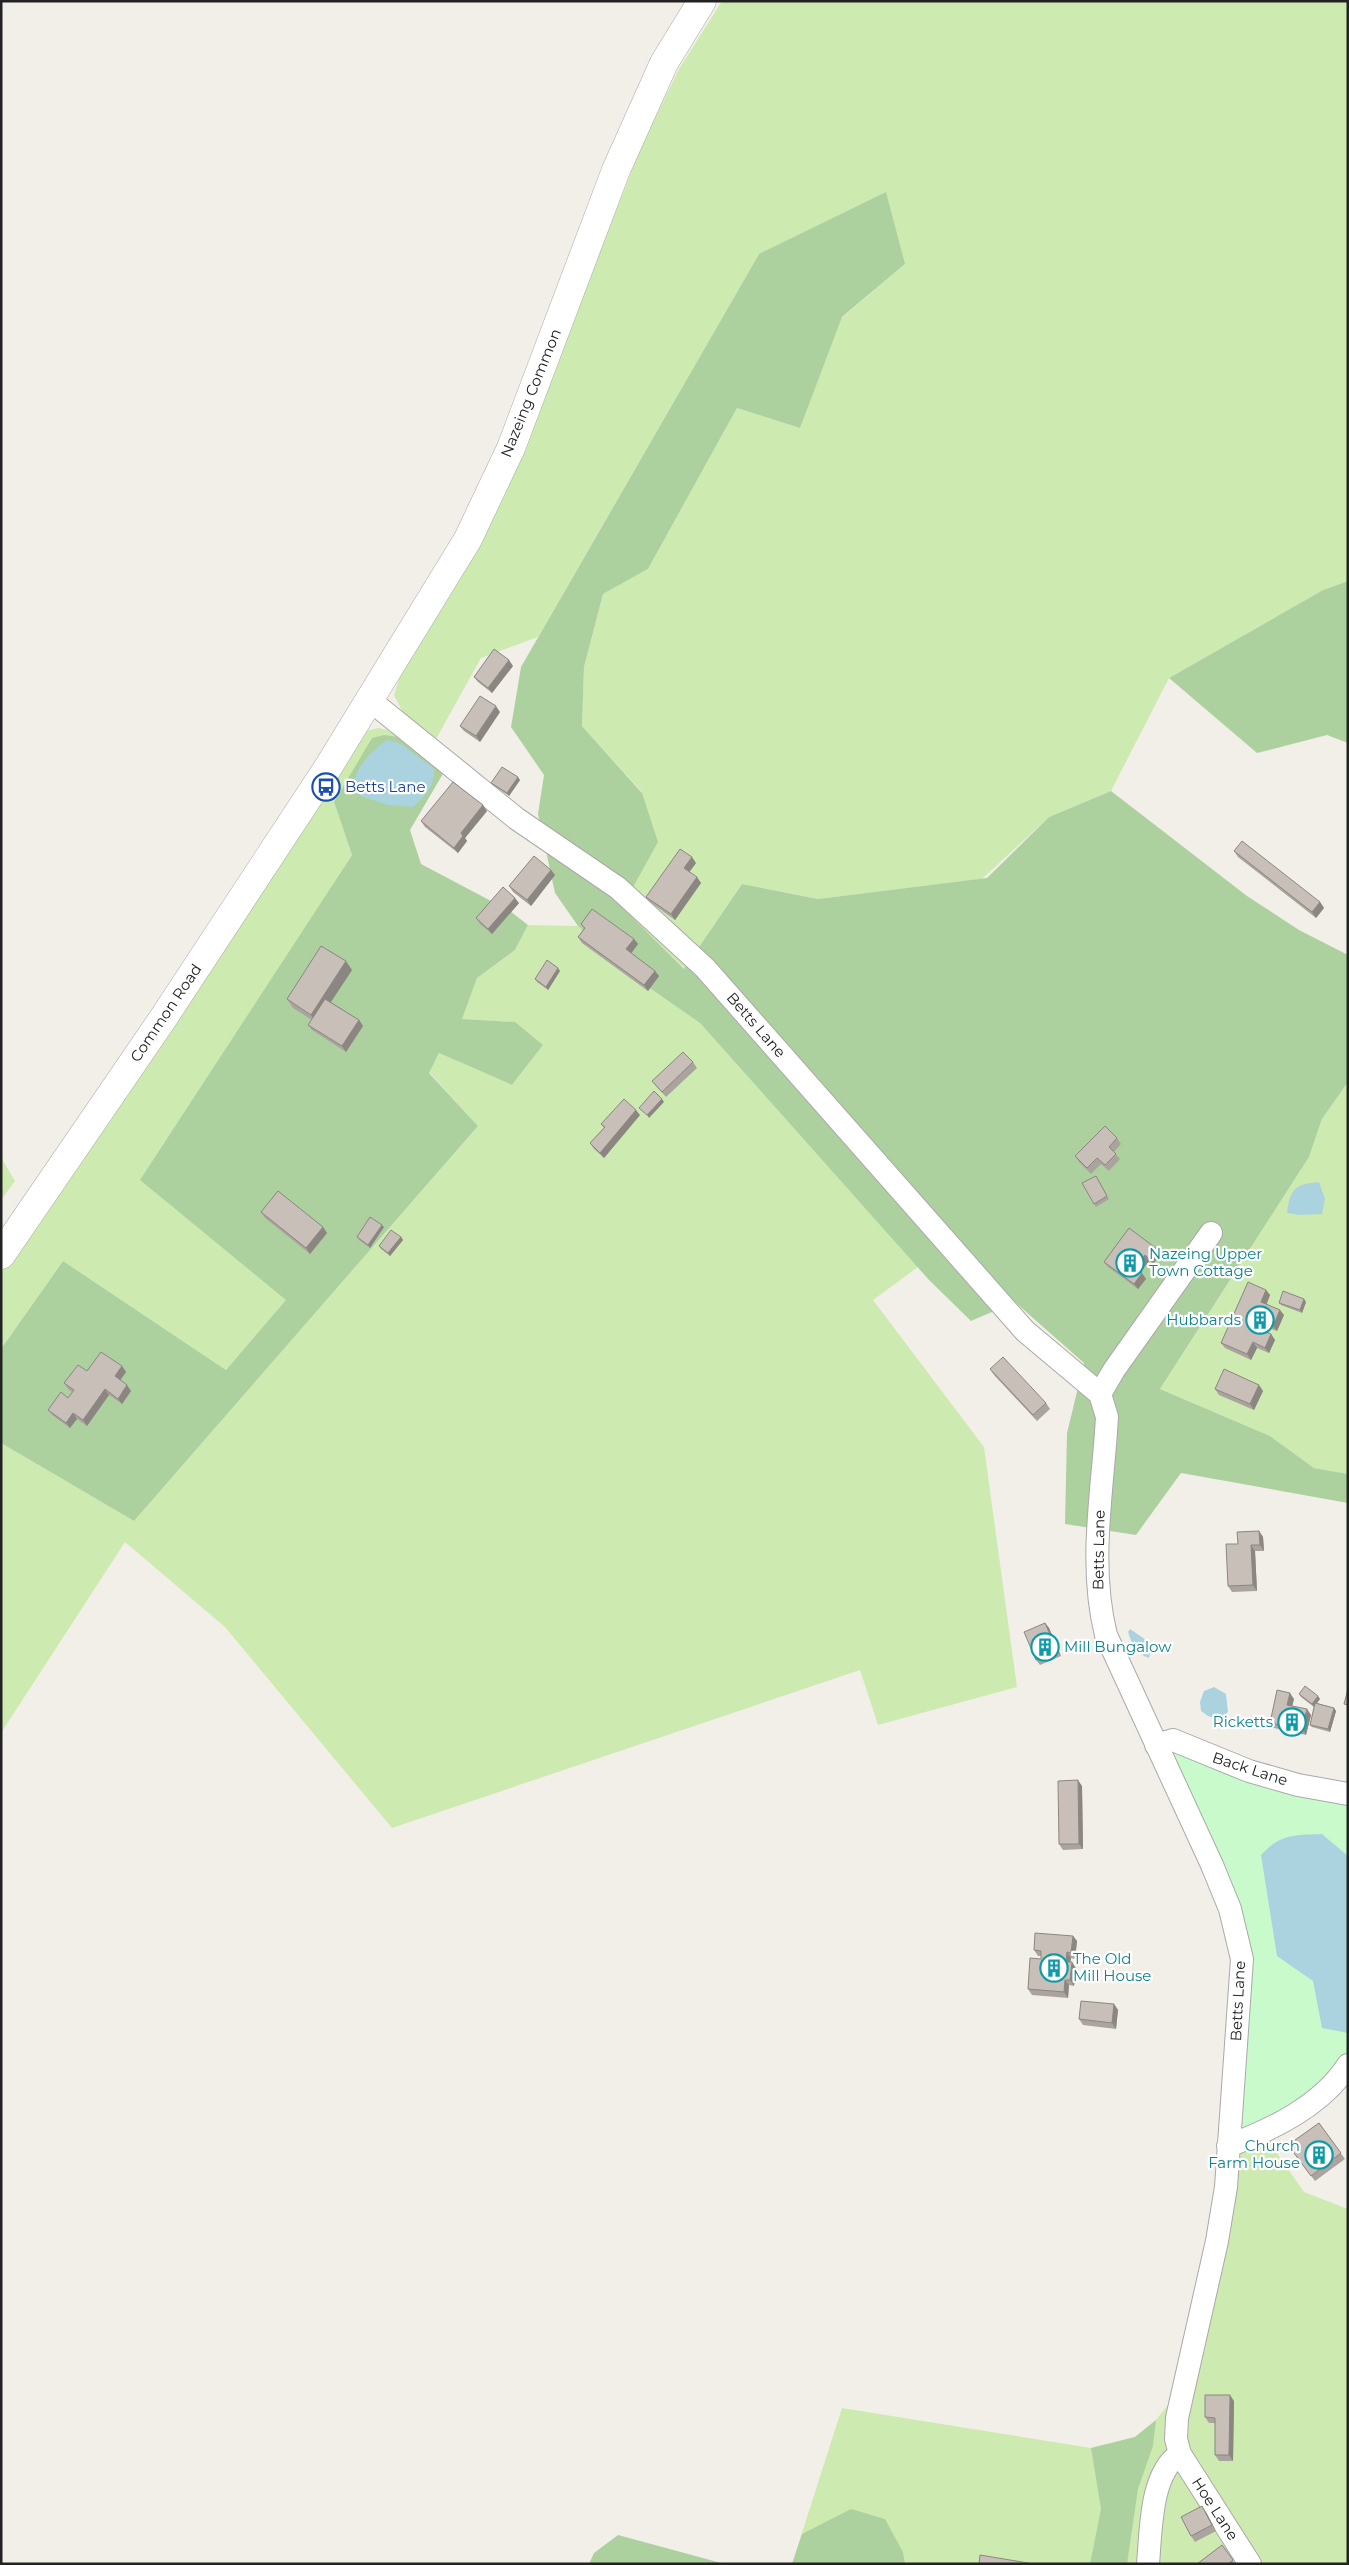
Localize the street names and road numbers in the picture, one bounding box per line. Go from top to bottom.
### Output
street label: Nazeing Common [496,326,565,460]
street label: Common Road [126,960,205,1065]
street label: Betts Lane [723,988,790,1061]
street label: Betts Lane [1088,1510,1109,1590]
street label: Back Lane [1210,1747,1290,1790]
street label: Betts Lane [1226,1960,1249,2042]
street label: Hoe Lane [1188,2474,1243,2544]

